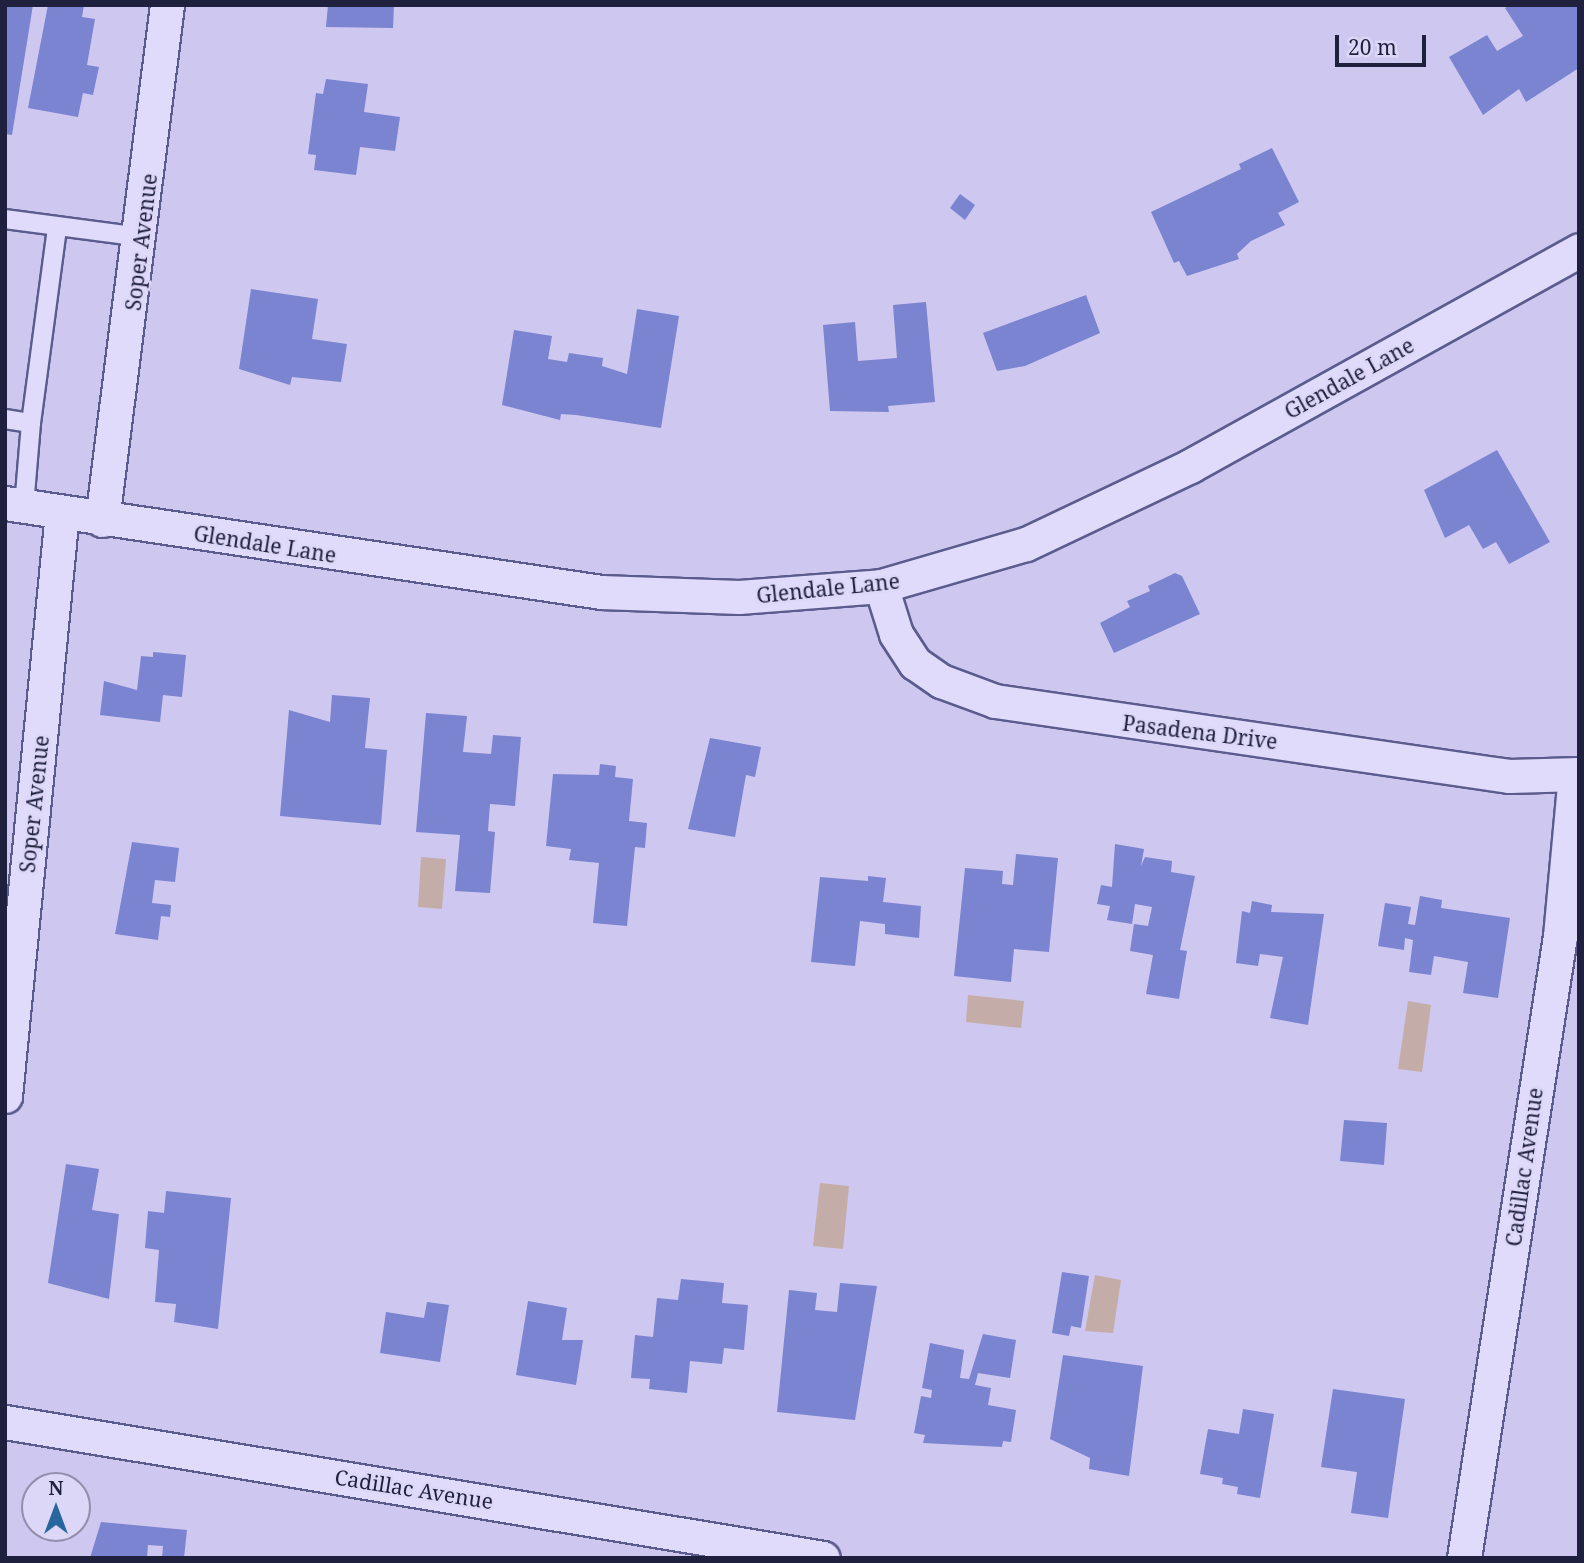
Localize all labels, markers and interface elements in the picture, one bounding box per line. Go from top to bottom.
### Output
scale bar [1339,21,1430,65]
text: 20 m [1348,33,1397,61]
street label: Soper Avenue [120,172,162,312]
street label: Glendale Lane [1280,332,1418,424]
street label: Glendale Lane [192,520,338,568]
street label: Glendale Lane [755,568,901,608]
street label: Pasadena Drive [1121,710,1279,754]
street label: Soper Avenue [14,734,54,874]
street label: Cadillac Avenue [1500,1086,1548,1248]
street label: Cadillac Avenue [333,1464,495,1514]
north arrow [21,1472,91,1542]
text: N [49,1475,63,1501]

